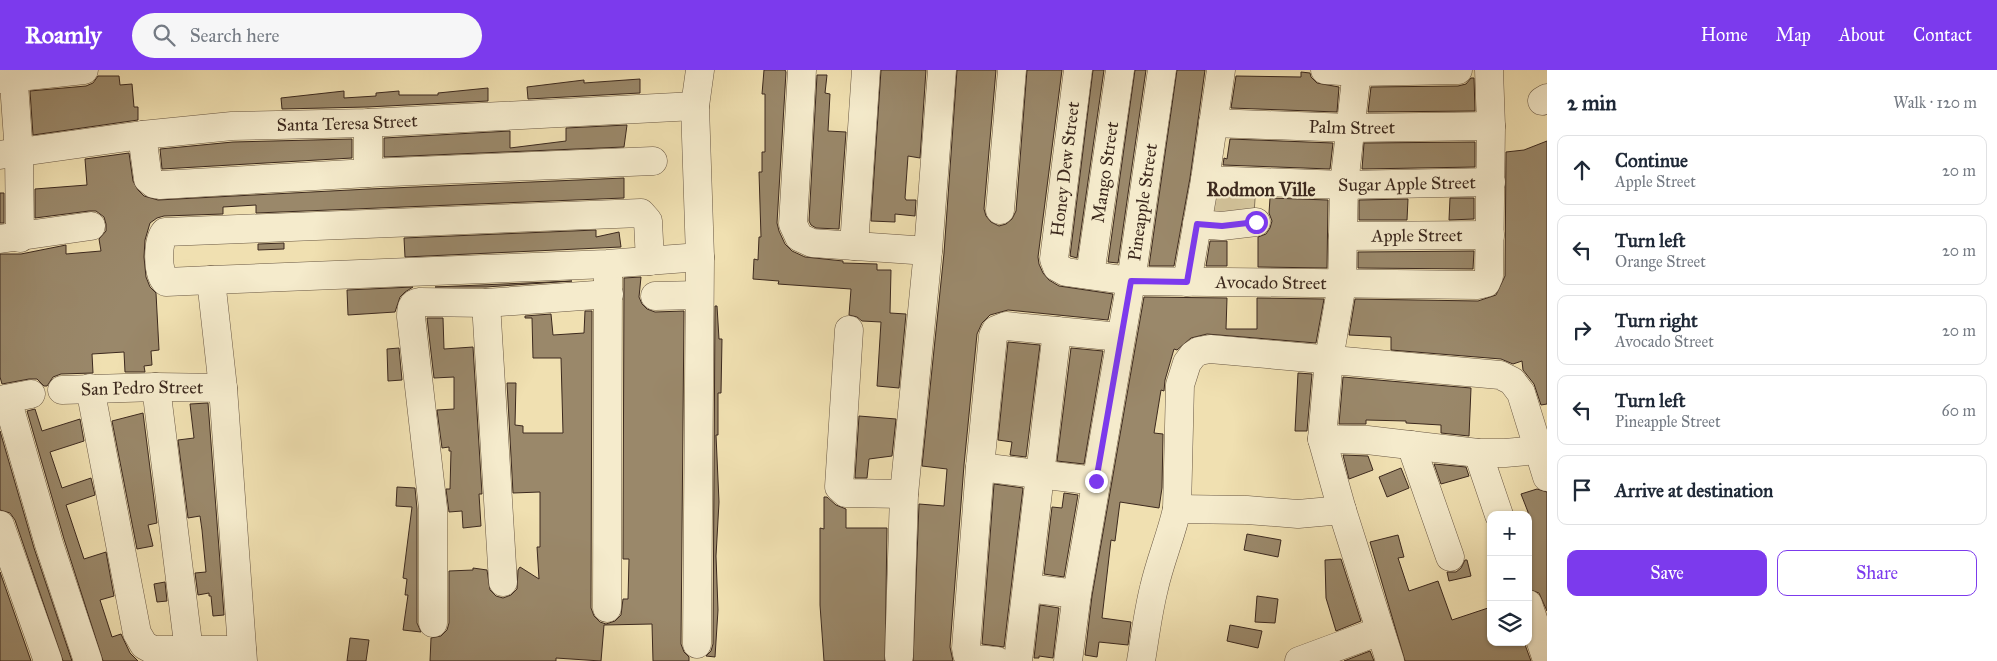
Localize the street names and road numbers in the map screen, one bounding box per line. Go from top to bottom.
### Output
street label: Honey Dew Street [1046,100,1084,238]
street label: Santa Teresa Street [276,109,419,136]
street label: Palm Street [1308,115,1396,139]
street label: Mango Street [1087,119,1123,224]
street label: Pineapple Street [1123,141,1162,263]
street label: Sugar Apple Street [1338,171,1477,197]
street label: Apple Street [1370,224,1463,247]
street label: Avocado Street [1214,271,1327,294]
street label: San Pedro Street [80,376,204,400]

